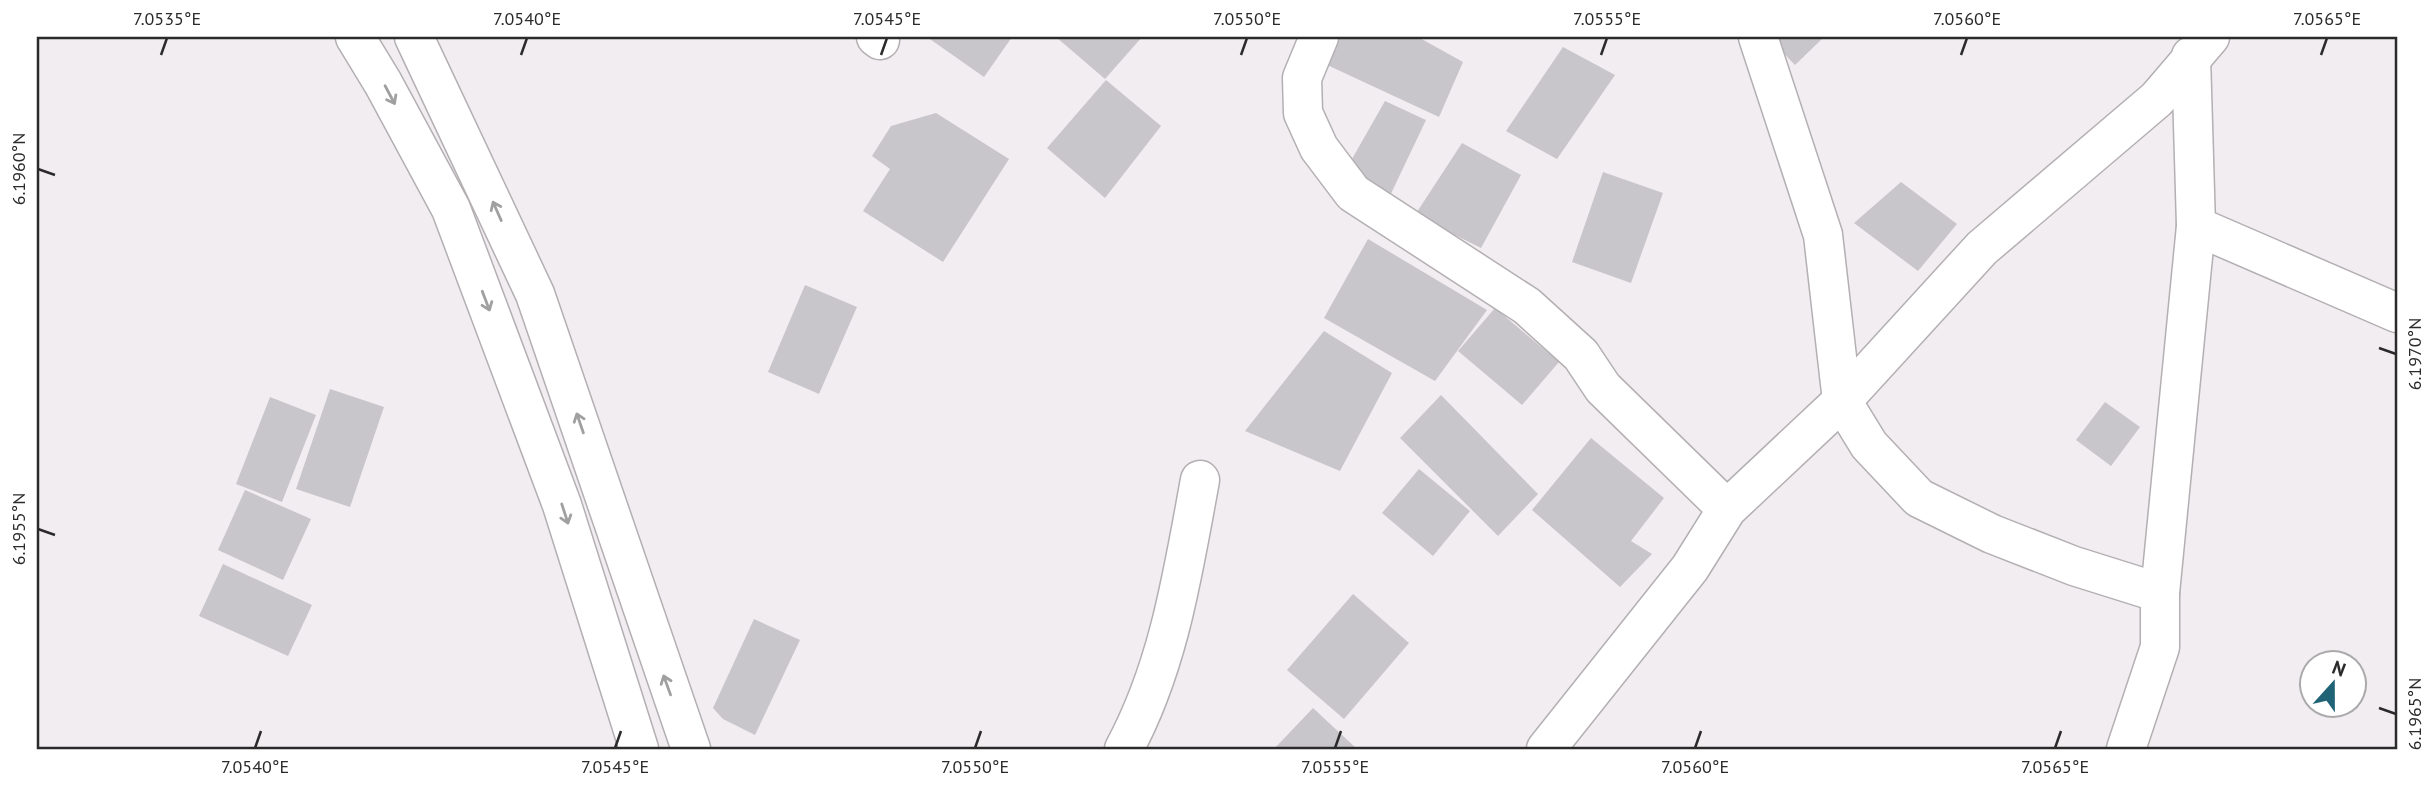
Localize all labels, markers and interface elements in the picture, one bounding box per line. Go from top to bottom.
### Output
text: 7.0535°E [133,7,201,30]
text: 7.0540°E [493,7,561,30]
text: 7.0545°E [853,7,921,30]
text: 7.0550°E [1213,7,1281,30]
text: 7.0555°E [1573,7,1641,30]
text: 7.0560°E [1933,7,2001,30]
text: 7.0565°E [2293,7,2361,30]
one-way arrow [384,84,397,105]
text: 6.1960°N [7,133,30,205]
one-way arrow [490,201,503,222]
one-way arrow [481,289,494,311]
text: 6.1970°N [2403,318,2426,390]
one-way arrow [573,412,585,434]
text: 6.1955°N [7,493,30,565]
one-way arrow [560,503,572,525]
north arrow [2298,650,2368,720]
text: N [2329,655,2349,682]
one-way arrow [660,675,672,697]
text: 6.1965°N [2403,678,2426,750]
text: 7.0540°E [221,755,289,778]
text: 7.0545°E [581,755,649,778]
text: 7.0550°E [941,755,1009,778]
text: 7.0555°E [1301,755,1369,778]
text: 7.0560°E [1661,755,1729,778]
text: 7.0565°E [2021,755,2089,778]

